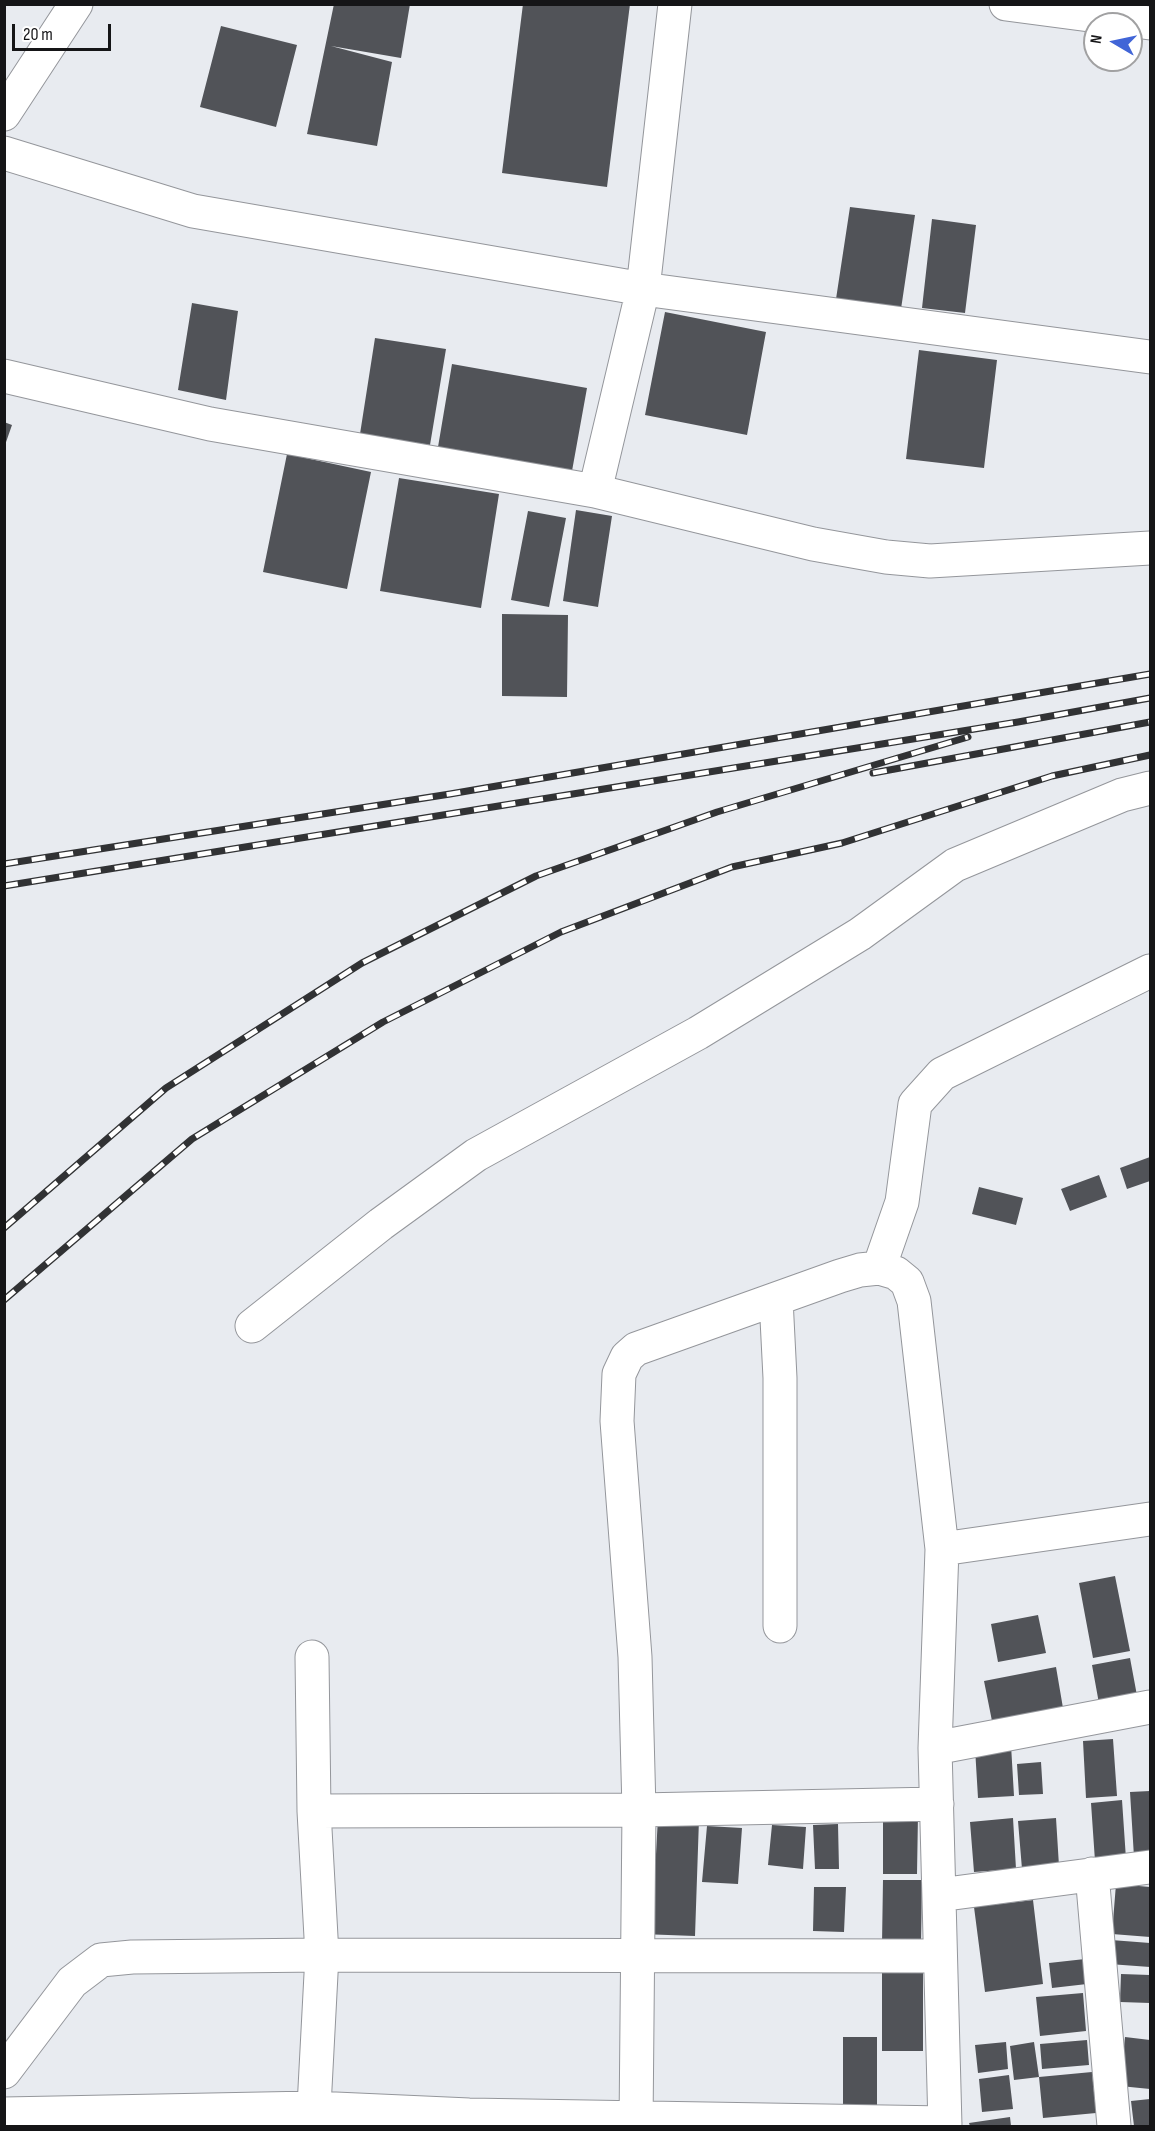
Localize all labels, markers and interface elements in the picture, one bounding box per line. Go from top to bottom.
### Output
scale bar [15,12,114,50]
north arrow [1083,12,1143,72]
text: 20 m [23,24,53,45]
text: N [1087,34,1107,45]

